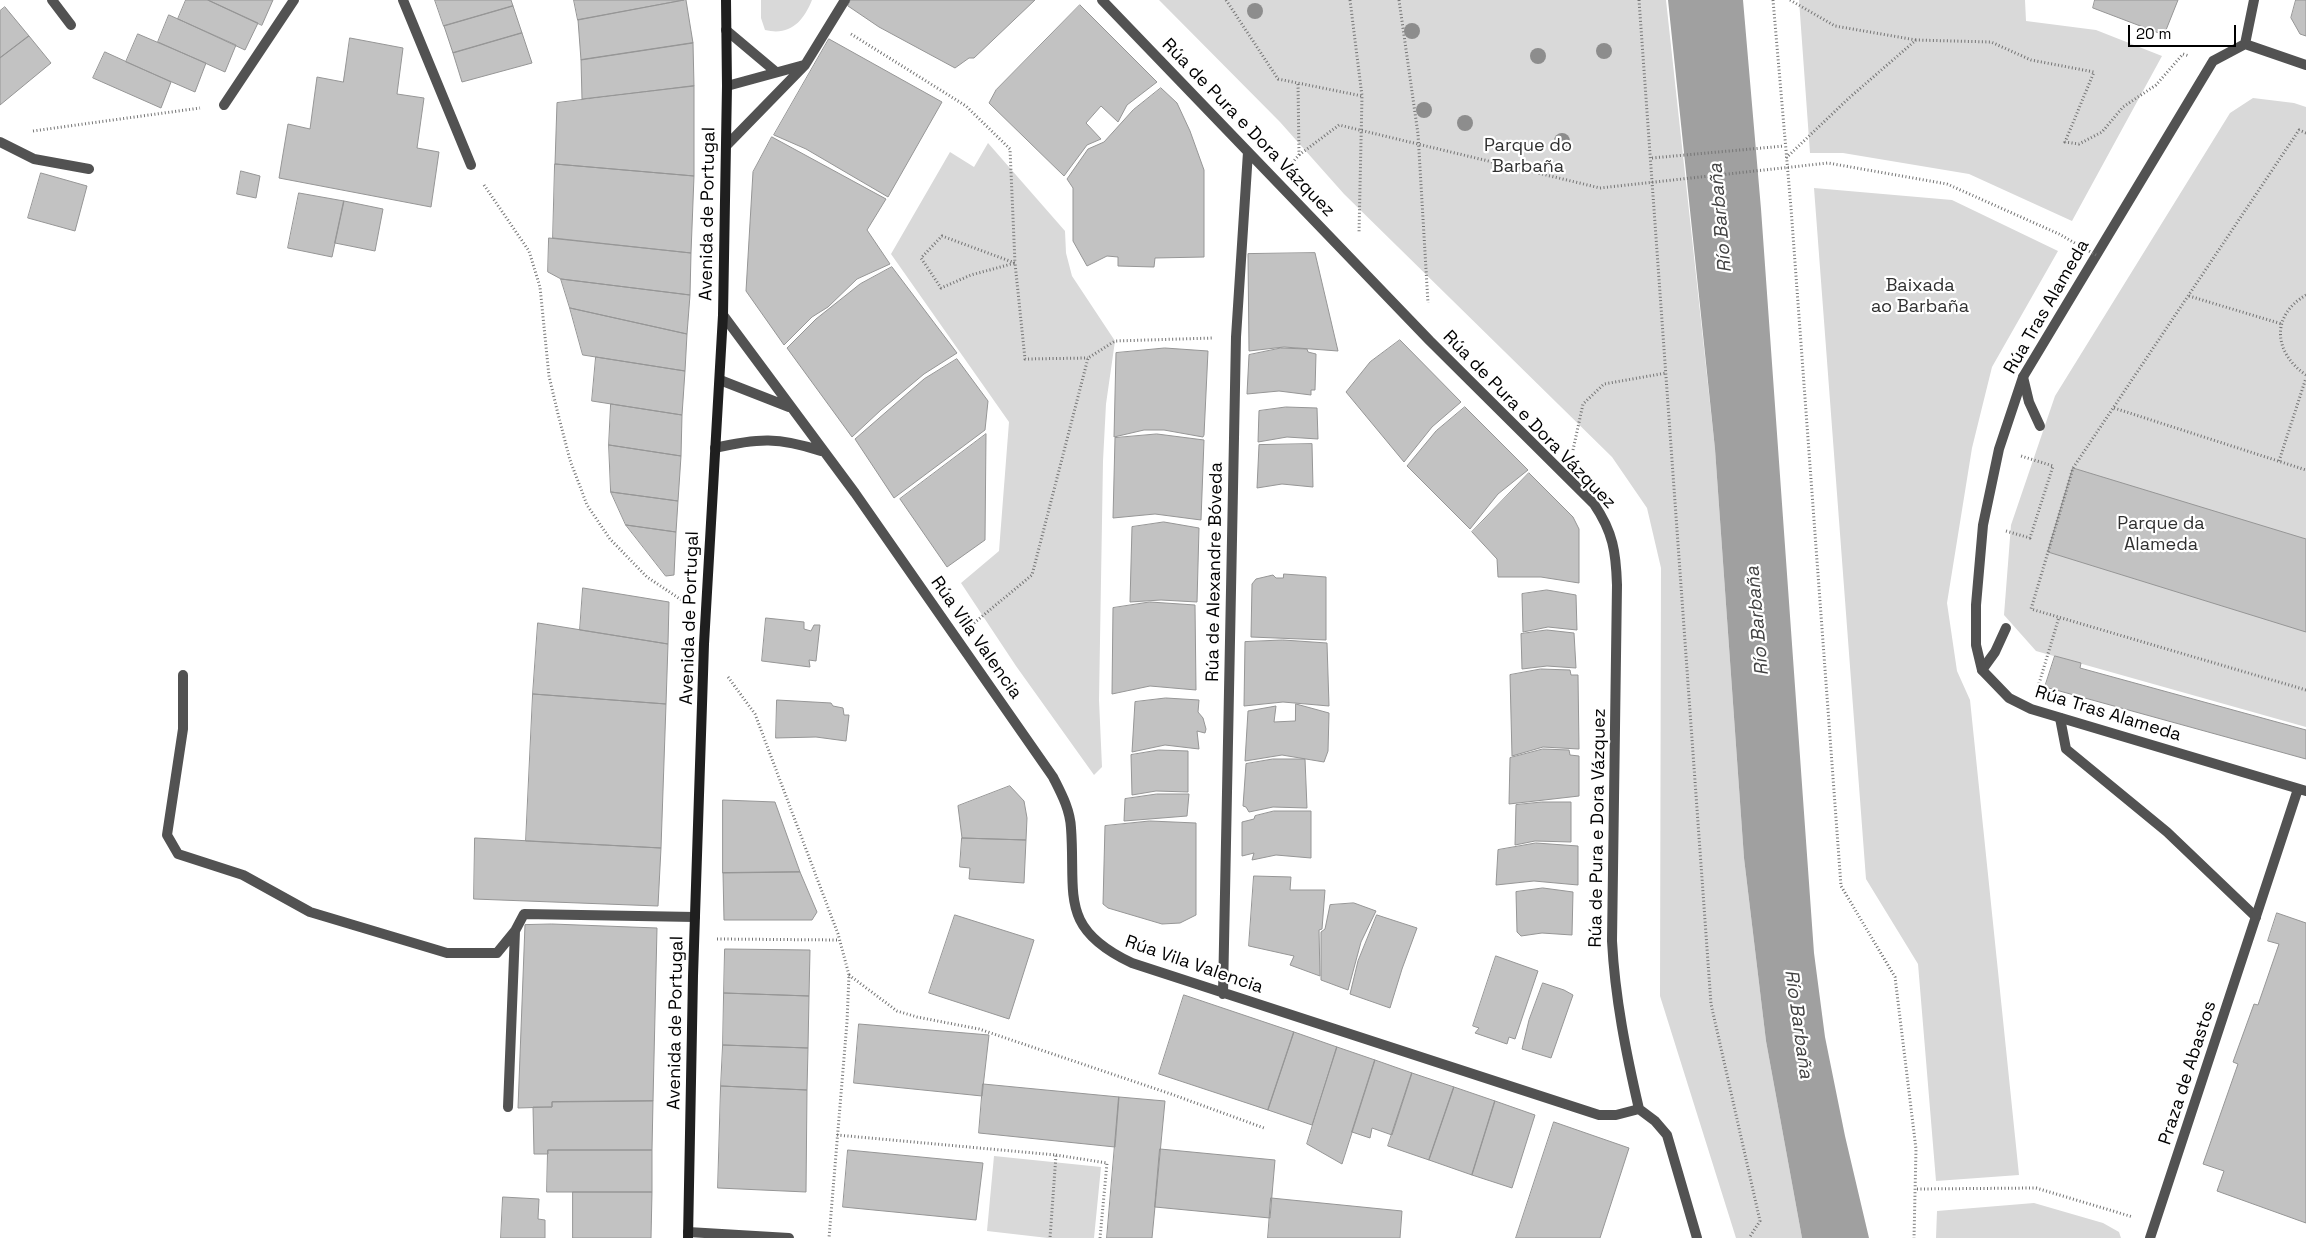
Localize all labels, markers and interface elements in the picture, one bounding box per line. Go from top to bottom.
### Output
scale bar [2131,15,2238,47]
text: 20 m [2136,24,2171,43]
street label: Rúa de Pura e Dora Vázquez [1157,34,1339,222]
street label: Avenida de Portugal [696,127,720,301]
park label: Parque do Barbaña [1484,135,1572,178]
water label: Río Barbaña [1705,162,1737,274]
street label: Rúa Tras Alameda [2000,236,2094,378]
park label: Baixada ao Barbaña [1871,275,1969,318]
street label: Rúa de Pura e Dora Vázquez [1438,326,1620,514]
street label: Rúa de Alexandre Bóveda [1202,462,1228,682]
park label: Parque da Alameda [2117,513,2205,556]
street label: Avenida de Portugal [676,531,704,705]
water label: Río Barbaña [1742,565,1774,677]
street label: Rúa Vila Valencia [926,573,1026,703]
street label: Rúa Tras Alameda [2032,682,2184,746]
street label: Rúa de Pura e Dora Vázquez [1585,708,1611,948]
street label: Rúa Vila Valencia [1122,931,1266,999]
street label: Avenida de Portugal [664,936,688,1110]
water label: Río Barbaña [1779,968,1817,1080]
street label: Praza de Abastos [2155,998,2221,1148]

